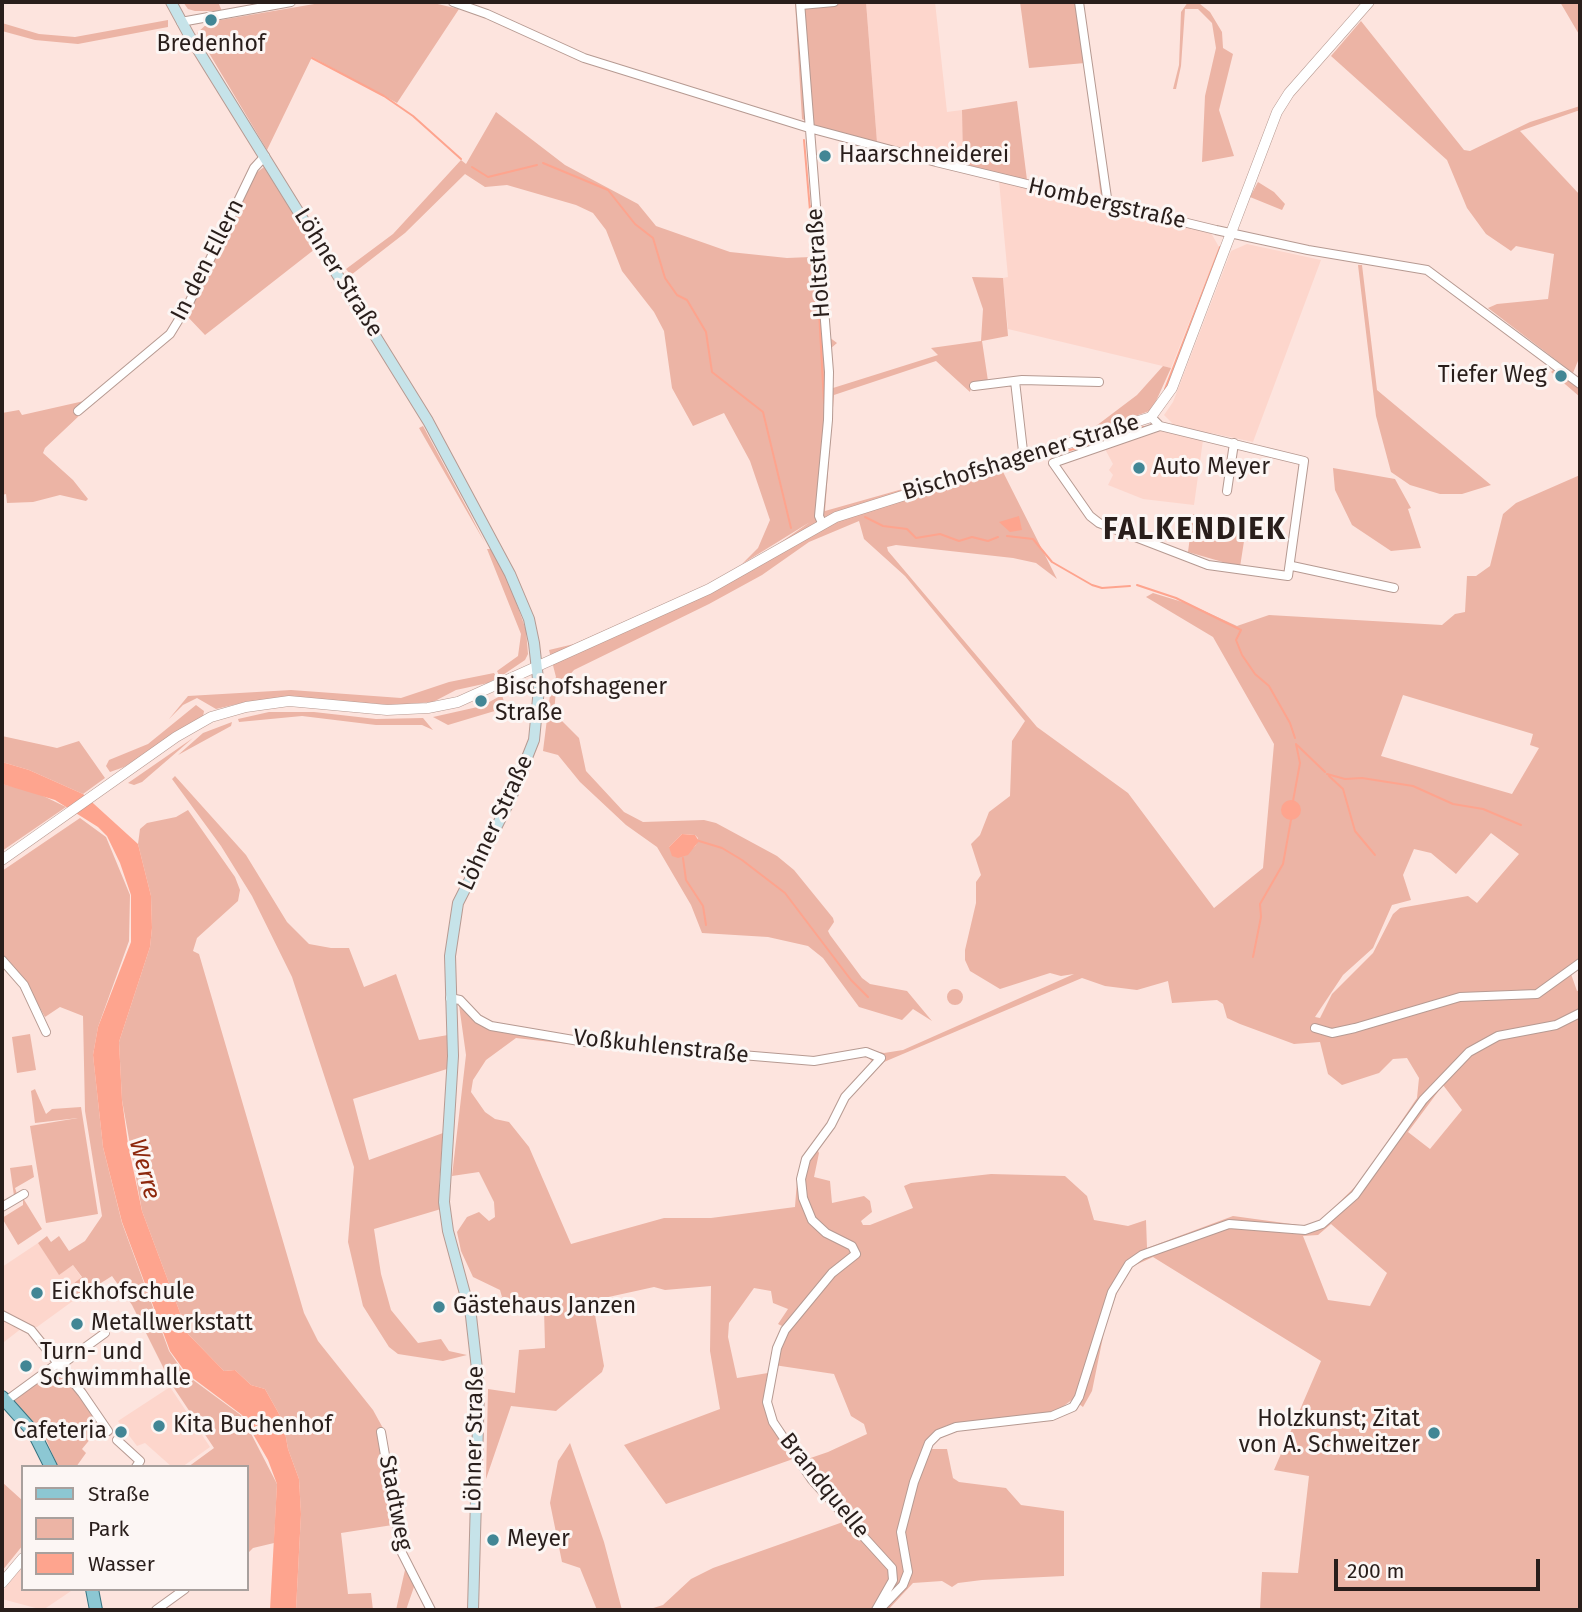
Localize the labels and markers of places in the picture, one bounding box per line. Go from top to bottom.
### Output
marker: Bredenhof [203,12,219,28]
place label: Bredenhof [156,31,266,59]
place label: Haarschneiderei [839,142,1009,170]
marker: Haarschneiderei [817,148,833,164]
place label: Tiefer Weg [1438,362,1547,390]
marker: Tiefer Weg [1553,368,1569,384]
place label: Auto Meyer [1153,454,1270,482]
marker: Auto Meyer [1131,460,1147,476]
place label: Bischofshagener Straße [495,674,667,728]
marker: Bischofshagener Straße [473,693,489,709]
place label: Eickhofschule [51,1279,195,1307]
marker: Eickhofschule [29,1285,45,1301]
place label: Gästehaus Janzen [453,1293,636,1321]
marker: Gästehaus Janzen [431,1299,447,1315]
place label: Metallwerkstatt [91,1310,253,1338]
marker: Metallwerkstatt [69,1316,85,1332]
place label: Turn- und Schwimmhalle [40,1339,191,1393]
marker: Turn- und Schwimmhalle [18,1358,34,1374]
place label: Holzkunst; Zitat von A. Schweitzer [1239,1406,1420,1460]
place label: Kita Buchenhof [173,1412,332,1440]
place label: Cafeteria [13,1418,107,1446]
marker: Kita Buchenhof [151,1418,167,1434]
marker: Cafeteria [113,1424,129,1440]
marker: Holzkunst; Zitat von A. Schweitzer [1426,1425,1442,1441]
place label: Meyer [507,1526,570,1554]
marker: Meyer [485,1532,501,1548]

